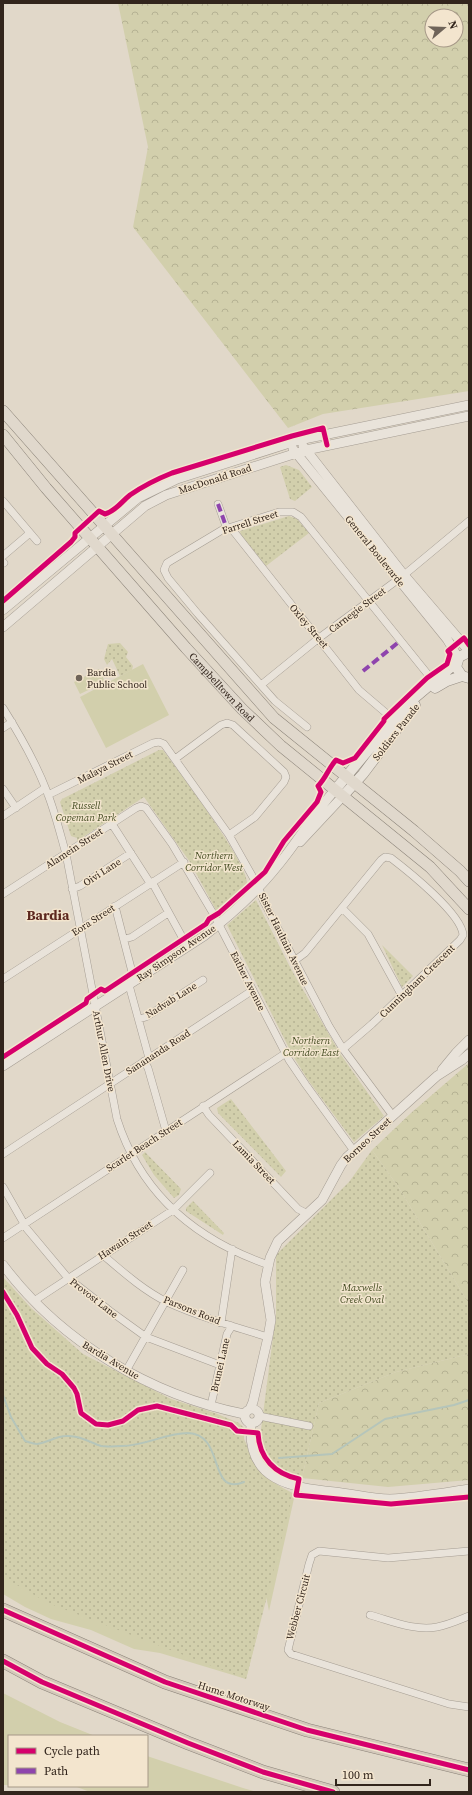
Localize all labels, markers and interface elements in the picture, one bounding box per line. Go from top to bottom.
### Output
north arrow [424,8,464,48]
text: N [445,19,461,31]
street label: MacDonald Road [177,461,253,497]
street label: Farrell Street [220,507,280,537]
street label: General Boulevarde [342,513,408,589]
street label: Carnegie Street [326,584,389,636]
street label: Oxley Street [287,601,332,651]
street label: Campbelltown Road [187,650,258,725]
place label: Bardia Public School [87,666,147,691]
marker: Bardia Public School [74,673,84,683]
street label: Soldiers Parade [370,701,422,763]
street label: Malaya Street [75,747,135,786]
park label: Russell Copeman Park [56,799,117,824]
street label: Alamein Street [43,824,106,871]
park label: Northern Corridor West [185,849,244,874]
street label: Oivi Lane [81,855,123,889]
street label: Sister Haultain Avenue [256,891,312,987]
street label: Eora Street [69,901,118,939]
district label: Bardia [27,905,70,925]
street label: Ray Simpson Avenue [134,922,218,984]
street label: Cunningham Crescent [377,941,458,1020]
street label: Eather Avenue [227,949,269,1013]
street label: Nadvab Lane [143,979,199,1021]
street label: Arthur Allen Drive [90,1009,118,1093]
street label: Sanananda Road [123,1026,193,1078]
park label: Northern Corridor East [283,1034,340,1059]
street label: Borneo Street [340,1114,394,1166]
street label: Scarlet Beach Street [103,1115,185,1174]
street label: Lamia Street [230,1137,279,1187]
street label: Hawain Street [95,1217,155,1262]
street label: Provost Lane [67,1275,121,1321]
park label: Maxwells Creek Oval [340,1281,384,1306]
street label: Parsons Road [162,1293,223,1327]
street label: Brunei Lane [207,1337,233,1393]
street label: Bardia Avenue [80,1338,142,1382]
street label: Webber Circuit [283,1572,313,1641]
street label: Hume Motorway [196,1678,272,1714]
legend [8,1735,148,1787]
text: Cycle path [44,1743,100,1759]
scale bar [336,1761,430,1787]
text: Path [44,1763,68,1779]
text: 100 m [342,1767,374,1783]

